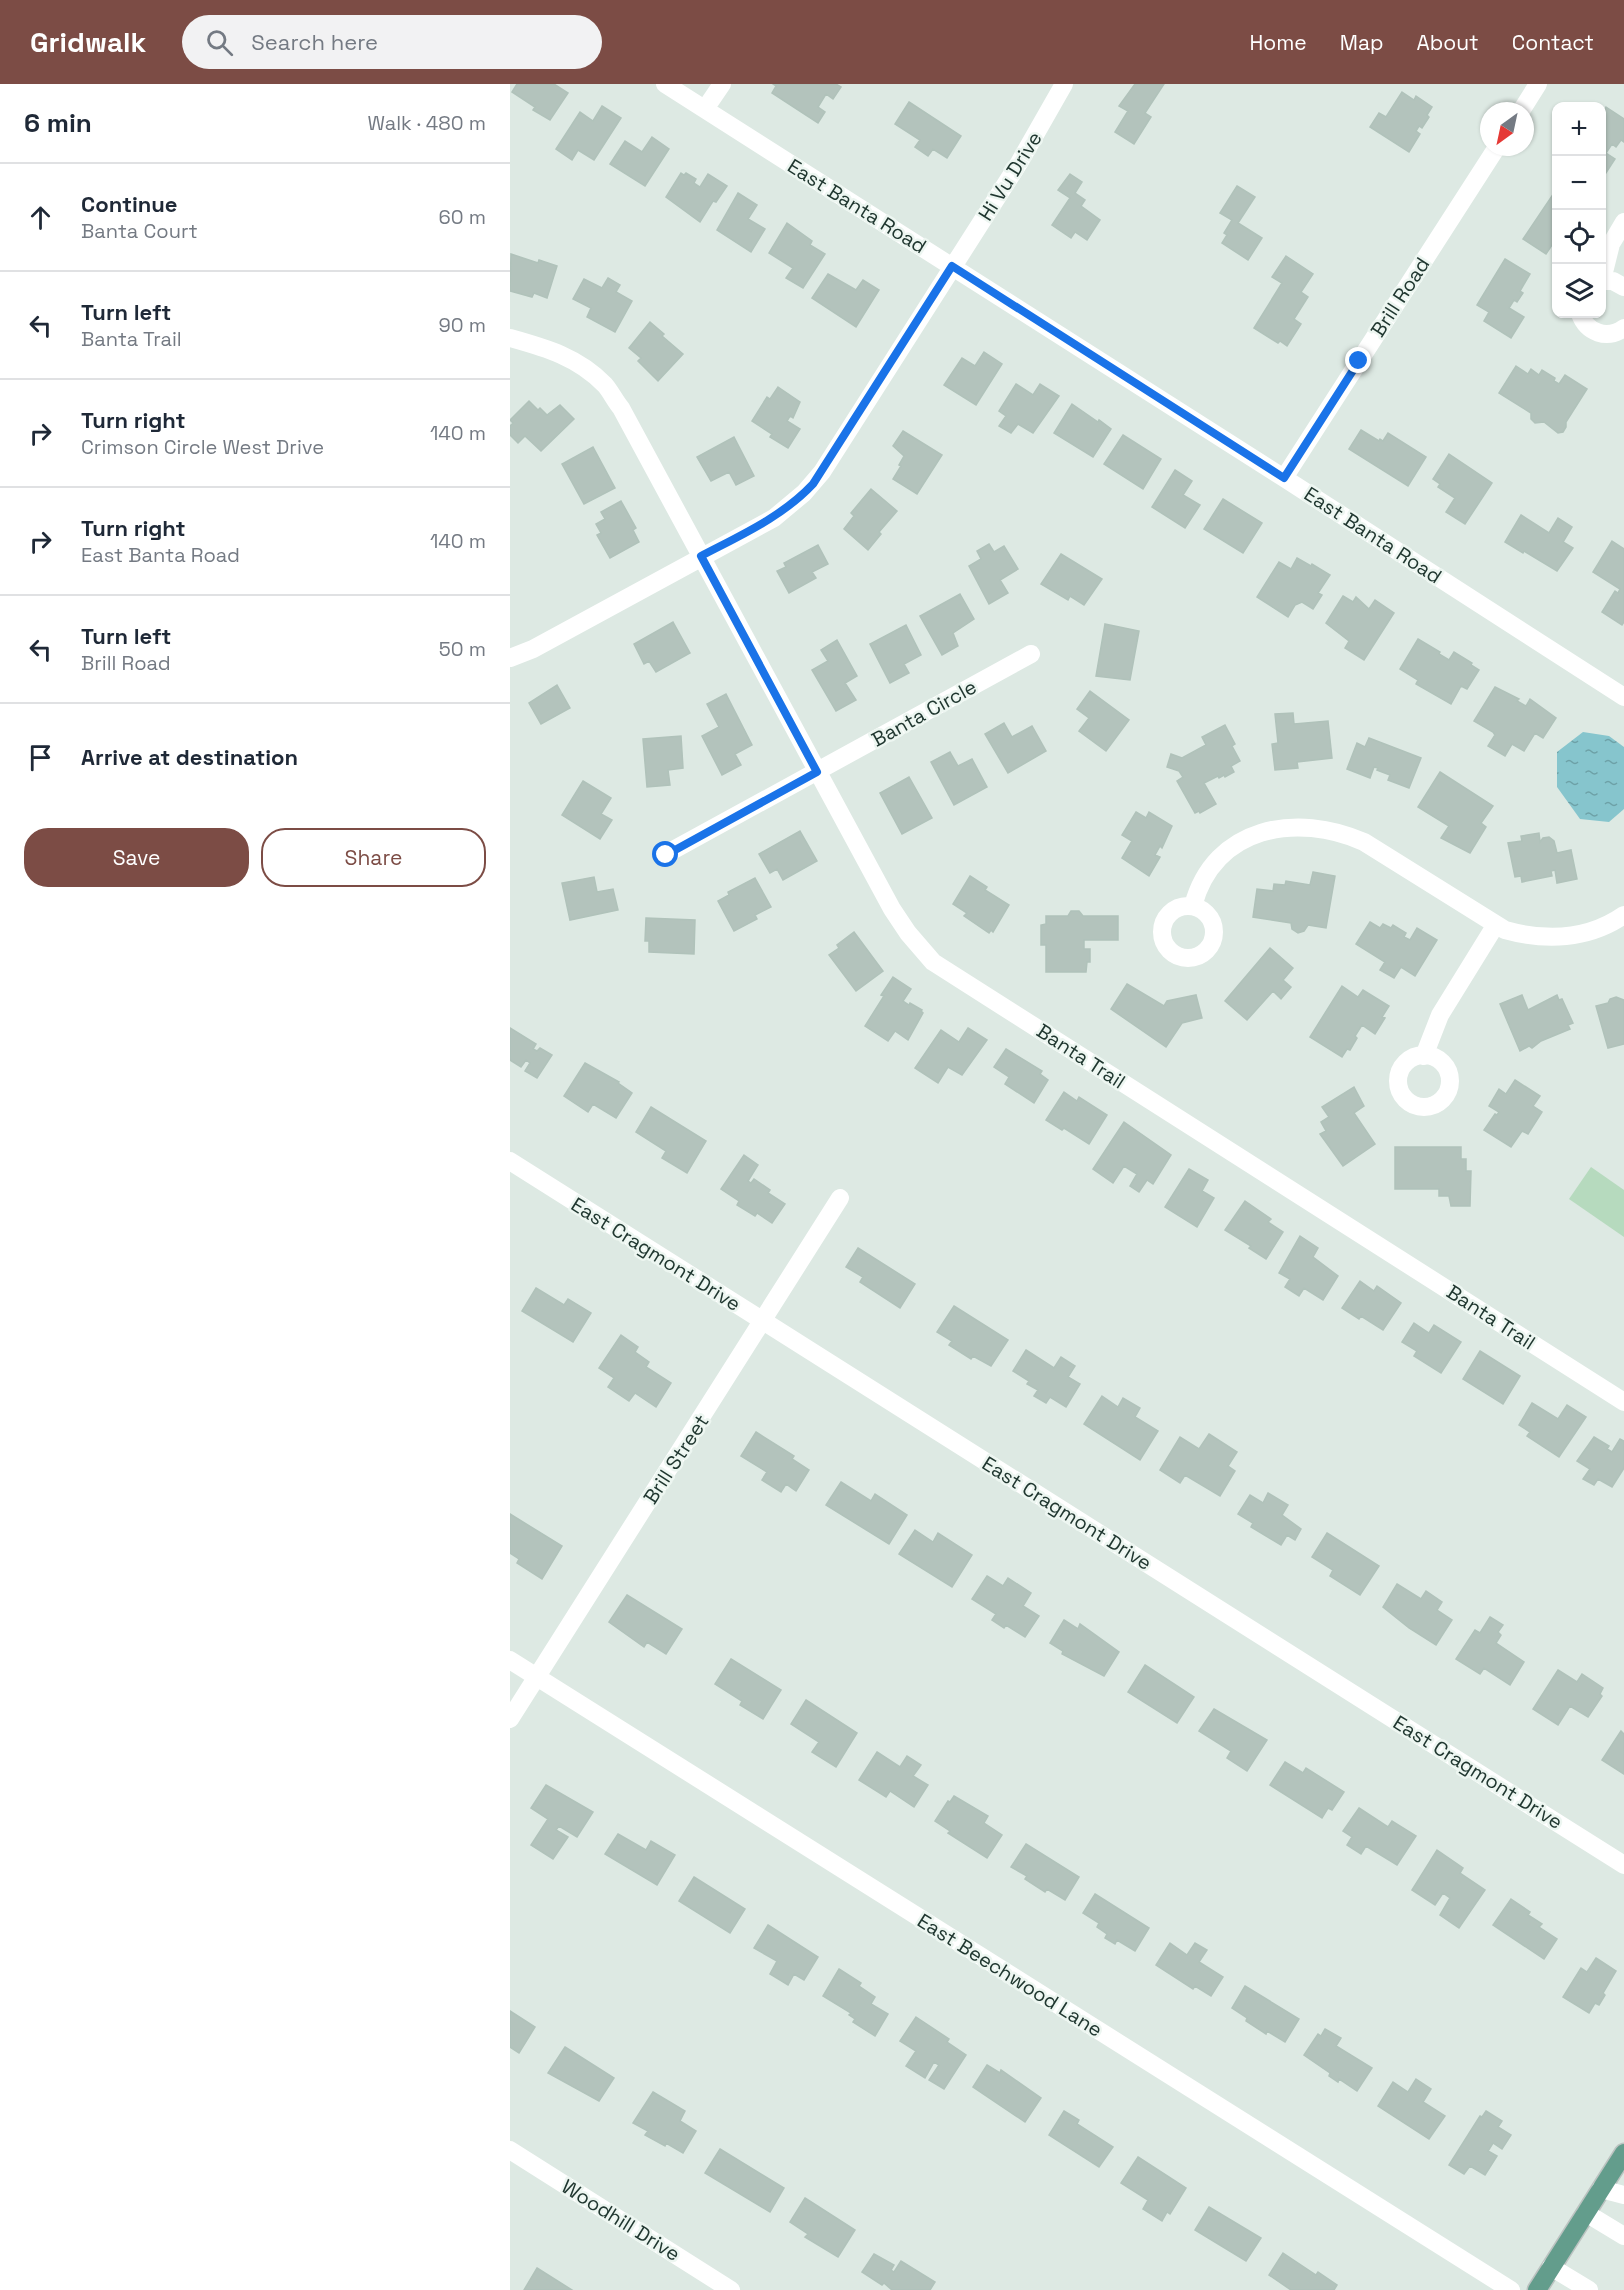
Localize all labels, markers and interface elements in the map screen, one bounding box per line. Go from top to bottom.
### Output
search box [182,15,602,69]
text: Gridwalk [30,24,146,60]
icon: search [203,26,236,59]
text: Search here [251,28,378,56]
text: Home [1249,29,1307,56]
text: Map [1340,29,1384,56]
text: About [1417,29,1479,56]
text: Contact [1512,29,1594,56]
north arrow [1480,102,1534,156]
map controls [1552,102,1606,318]
button: + [1552,102,1606,156]
text: 6 min [24,106,92,140]
text: Walk · 480 m [367,110,486,136]
street label: Hi Vu Drive [972,127,1048,225]
street label: East Banta Road [783,153,931,259]
button: − [1552,156,1606,210]
text: Continue [81,190,177,218]
icon: ahead [24,201,57,234]
text: 60 m [439,204,486,230]
button: locate [1552,210,1606,264]
text: Banta Court [81,218,198,244]
street label: Brill Road [1365,252,1435,342]
button: layers [1552,264,1606,318]
text: Turn left [81,298,171,326]
icon: left [24,309,57,342]
text: 90 m [439,312,486,338]
text: Banta Trail [81,326,182,352]
route end [1345,347,1371,373]
text: Turn right [81,406,186,434]
icon: right [24,417,57,450]
text: 140 m [430,420,486,446]
text: Crimson Circle West Drive [81,434,324,460]
street label: East Banta Road [1299,481,1447,589]
text: Turn right [81,514,186,542]
icon: right [24,525,57,558]
text: 140 m [430,528,486,554]
text: East Banta Road [81,542,240,568]
text: Turn left [81,622,171,650]
icon: left [24,633,57,666]
text: 50 m [439,636,486,662]
text: Brill Road [81,650,171,676]
street label: Banta Circle [867,673,981,753]
icon: arrive [24,741,57,774]
text: Arrive at destination [81,743,298,771]
button: Save [24,828,249,887]
button: Share [261,828,486,887]
route start [652,841,678,867]
street label: Banta Trail [1032,1018,1130,1094]
street label: East Cragmont Drive [566,1191,746,1317]
street label: Banta Trail [1442,1279,1540,1355]
street label: Brill Street [637,1409,715,1509]
street label: East Cragmont Drive [977,1450,1157,1576]
street label: East Cragmont Drive [1388,1709,1568,1835]
street label: East Beechwood Lane [913,1907,1107,2043]
street label: Woodhill Drive [557,2173,685,2267]

